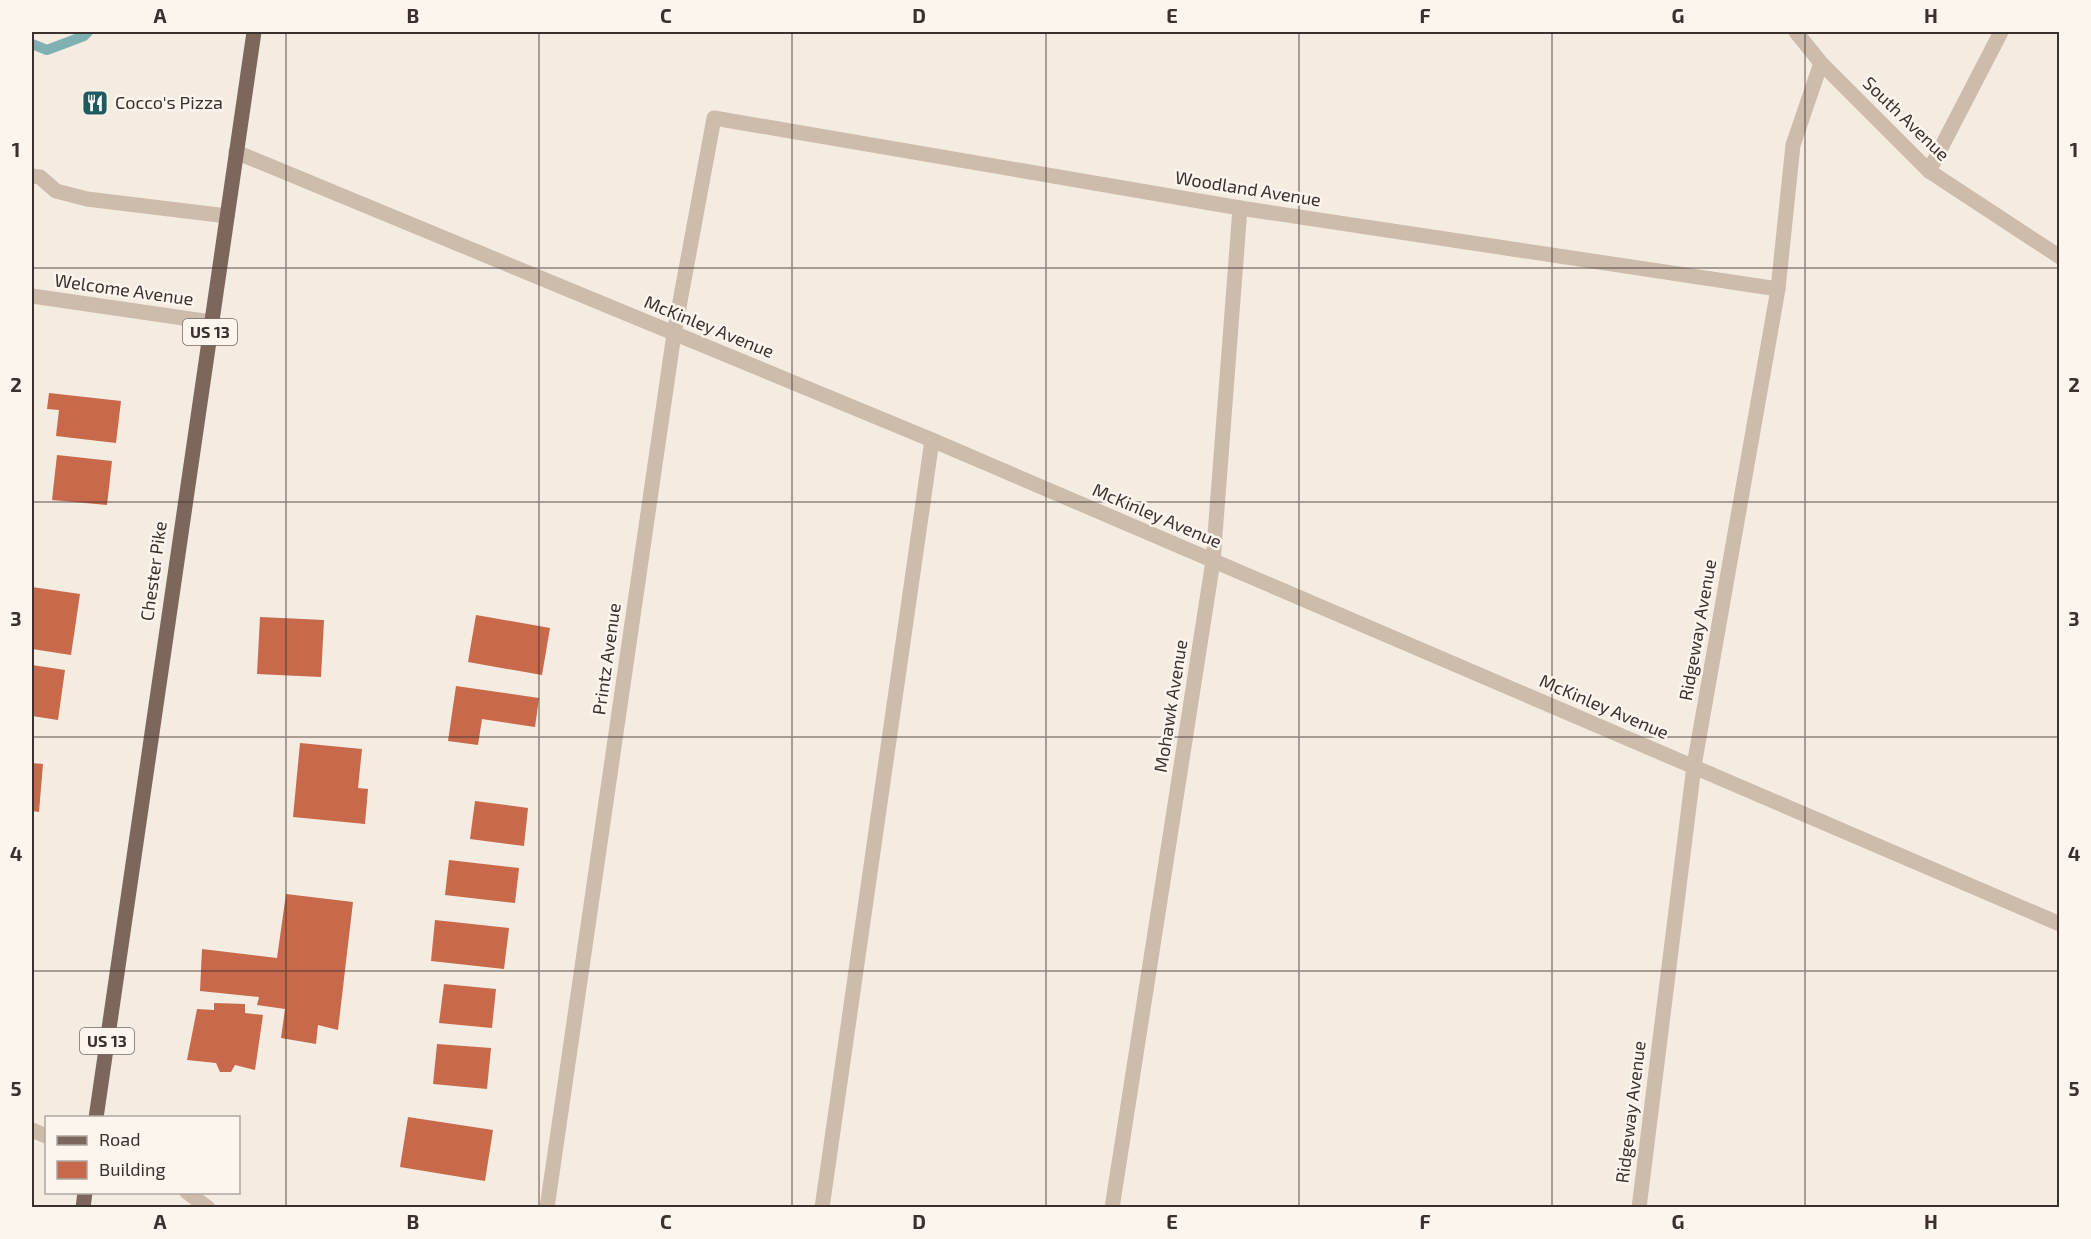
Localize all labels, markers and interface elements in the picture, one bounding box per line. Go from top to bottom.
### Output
text: A [153,3,167,27]
text: B [407,3,419,27]
text: C [660,3,672,27]
text: D [912,3,926,27]
text: E [1166,3,1178,27]
text: F [1419,3,1431,27]
text: G [1672,3,1684,27]
text: H [1924,3,1938,27]
street label: South Avenue [1859,72,1955,165]
restaurant icon: Cocco's Pizza [80,88,110,118]
place label: Cocco's Pizza [115,91,223,113]
text: 1 [12,137,20,161]
text: 1 [2070,137,2078,161]
street label: Woodland Avenue [1174,166,1323,210]
street label: Welcome Avenue [53,268,195,310]
street label: McKinley Avenue [641,290,778,362]
road number: US 13 [183,319,237,345]
text: 2 [10,372,22,396]
text: 2 [2068,372,2080,396]
street label: McKinley Avenue [1090,478,1225,552]
street label: Chester Pike [135,520,171,622]
street label: Ridgeway Avenue [1674,557,1720,702]
street label: Printz Avenue [587,602,625,716]
text: 3 [10,606,22,630]
text: 3 [2068,606,2080,630]
street label: Mohawk Avenue [1149,638,1191,774]
street label: McKinley Avenue [1537,669,1672,743]
text: 4 [10,841,23,865]
text: 4 [2068,841,2081,865]
road number: US 13 [80,1028,134,1054]
street label: Ridgeway Avenue [1610,1039,1650,1184]
text: 5 [10,1076,22,1100]
text: 5 [2068,1076,2080,1100]
legend [45,1116,240,1194]
text: Road [99,1128,140,1150]
text: Building [99,1158,166,1180]
text: A [153,1209,167,1233]
text: B [407,1209,419,1233]
text: C [660,1209,672,1233]
text: D [912,1209,926,1233]
text: E [1166,1209,1178,1233]
text: F [1419,1209,1431,1233]
text: G [1672,1209,1684,1233]
text: H [1924,1209,1938,1233]

